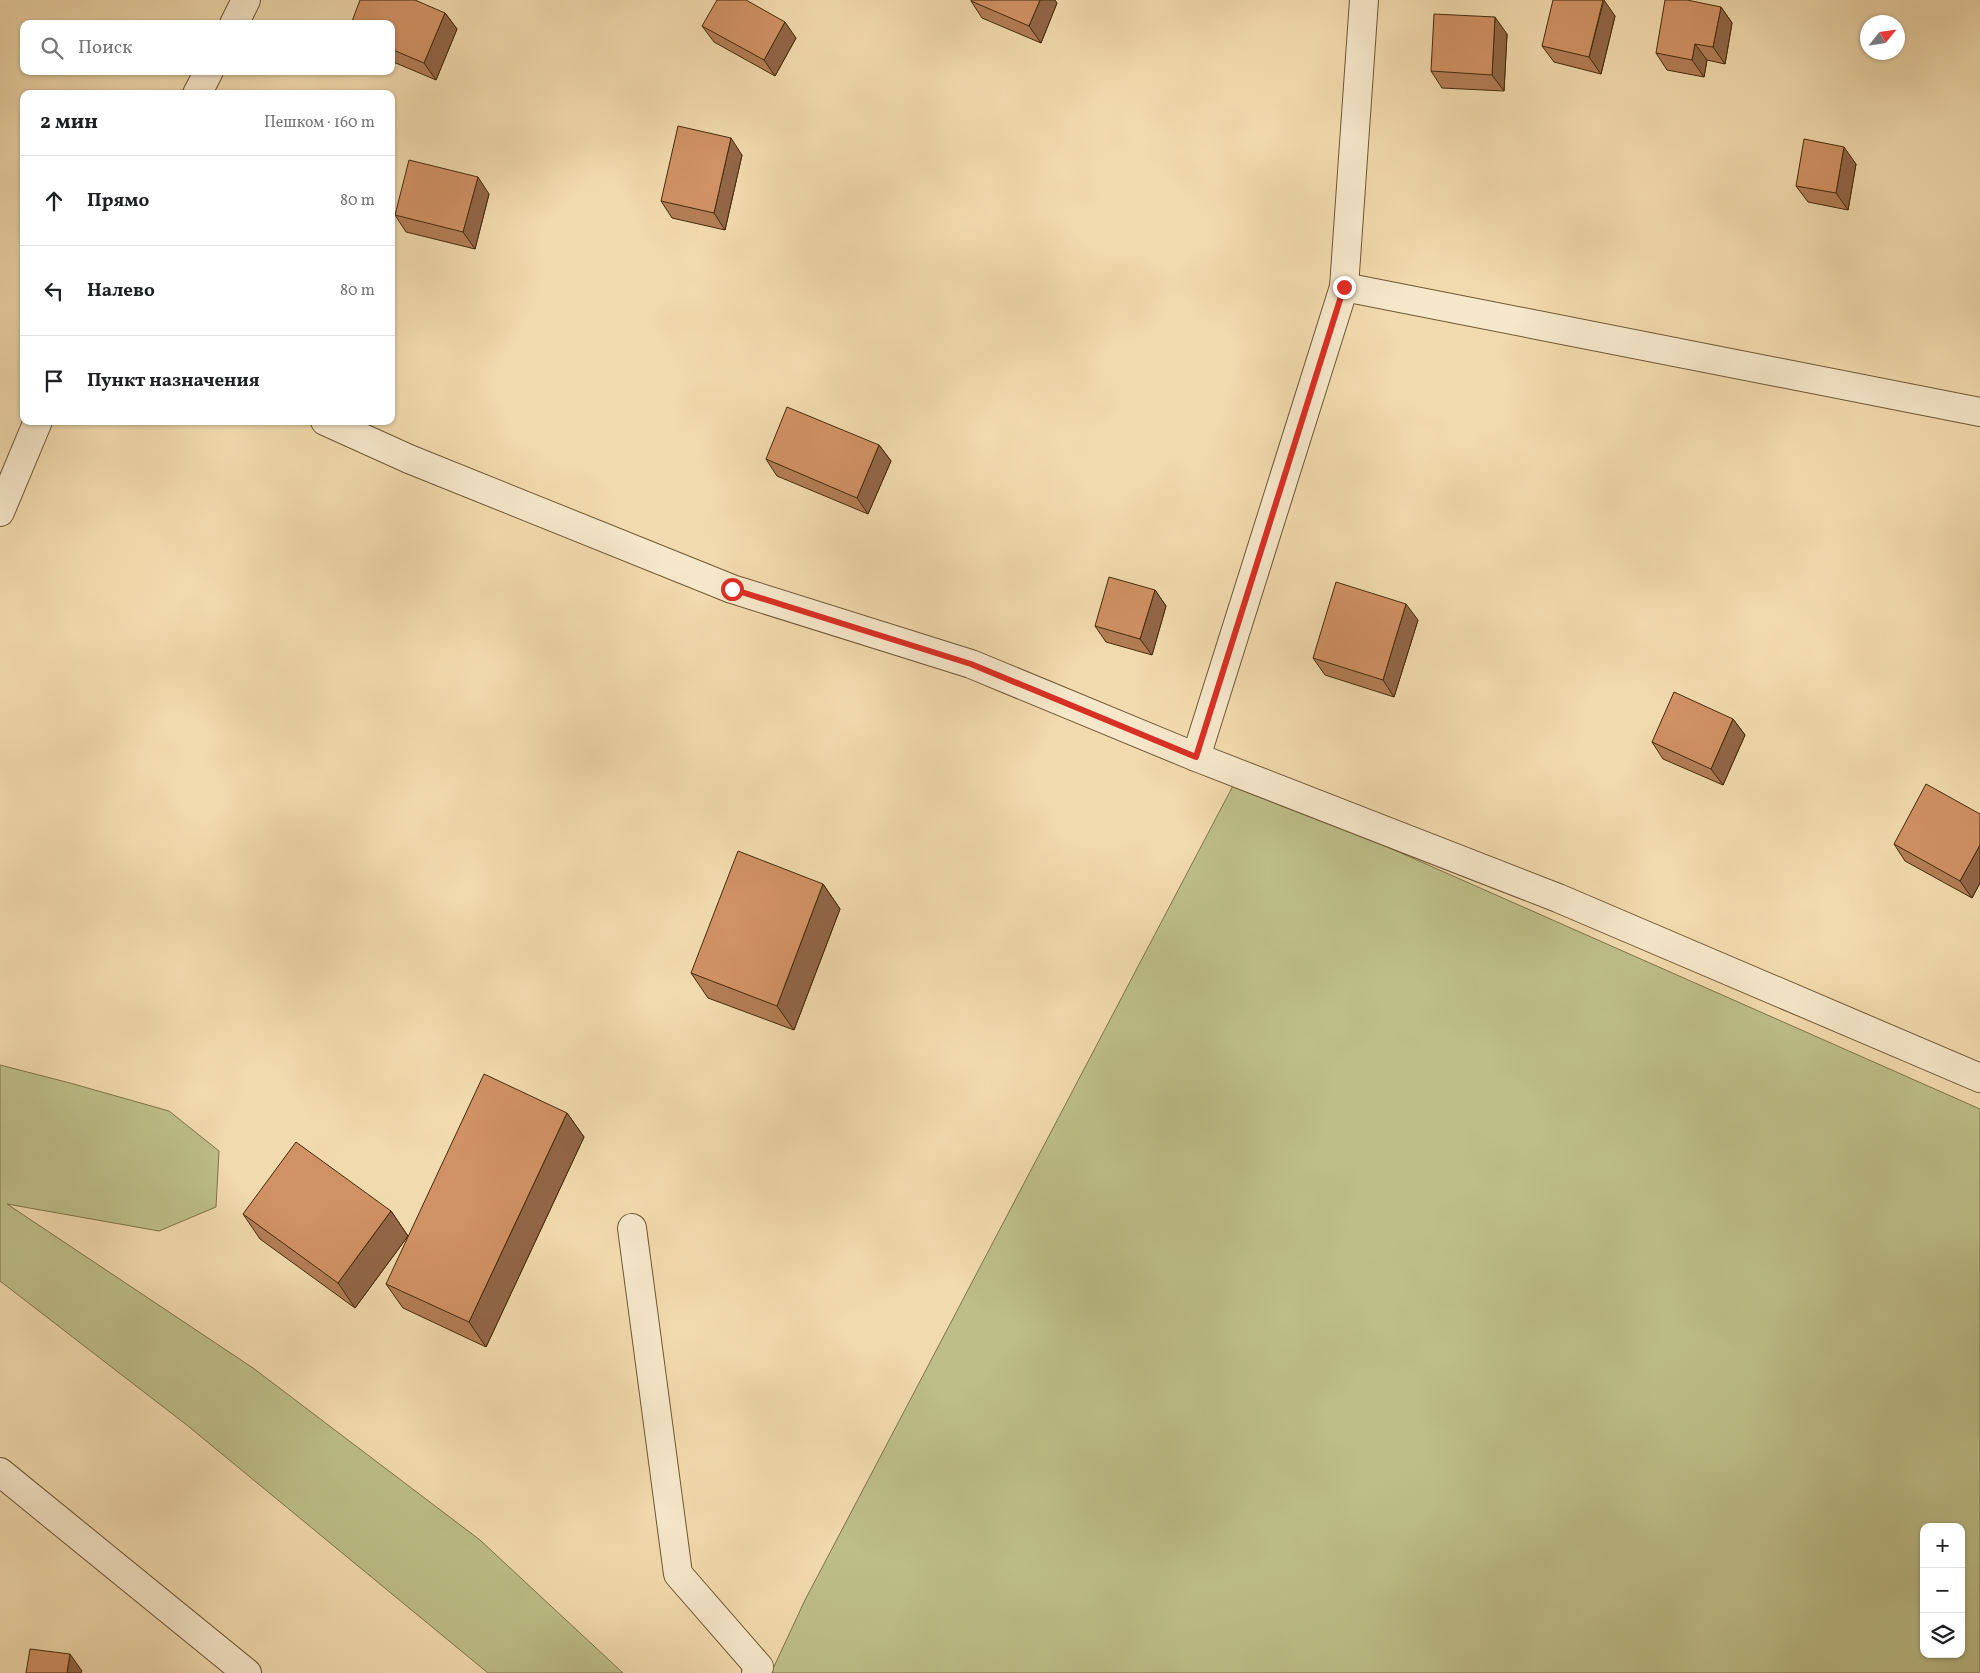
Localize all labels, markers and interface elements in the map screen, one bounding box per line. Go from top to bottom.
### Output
north arrow [1860,15,1905,60]
search box [20,20,395,75]
icon: search [38,34,66,62]
text: Поиск [78,35,132,61]
text: 2 мин [40,108,98,137]
text: Пешком · 160 m [264,112,375,134]
icon: ahead [40,187,68,215]
text: Прямо [87,188,149,214]
text: 80 m [340,190,375,212]
route end [1333,276,1356,299]
icon: left [40,277,68,305]
text: Налево [87,278,155,304]
text: 80 m [340,280,375,302]
icon: arrive [40,367,68,395]
text: Пункт назначения [87,368,260,394]
route start [721,578,744,601]
map controls [1920,1523,1965,1658]
button: + [1920,1523,1965,1568]
button: − [1920,1568,1965,1613]
button: layers [1920,1613,1965,1658]

